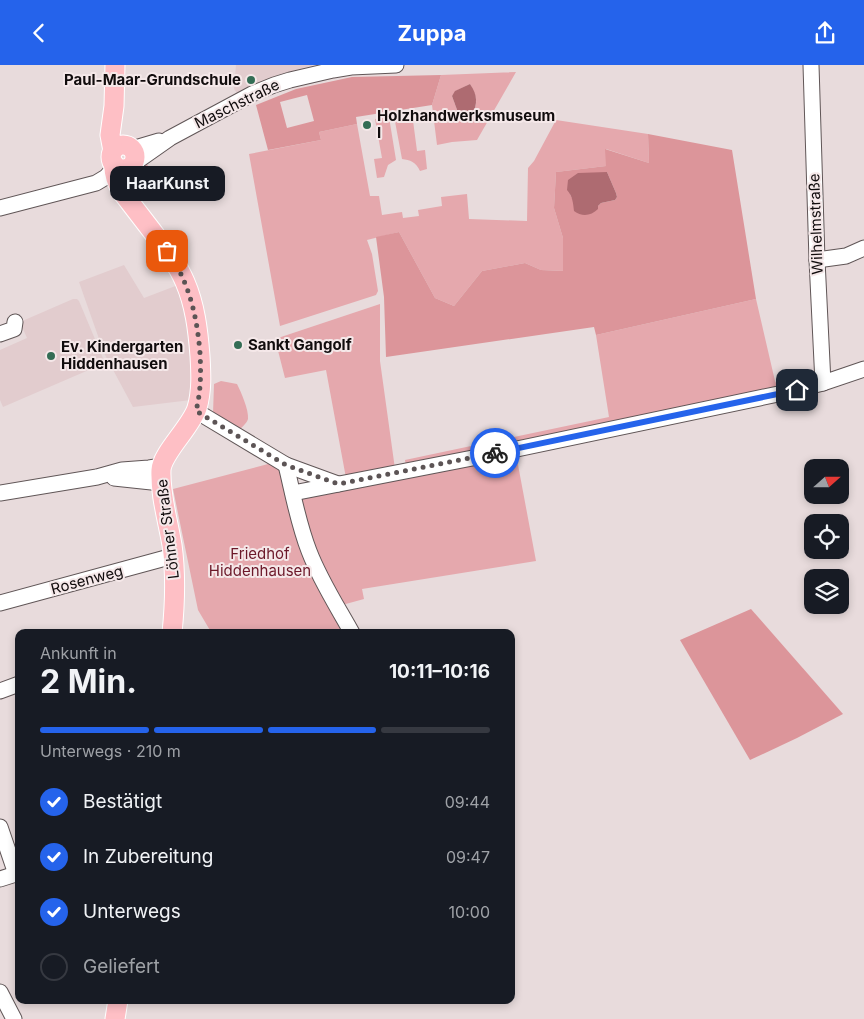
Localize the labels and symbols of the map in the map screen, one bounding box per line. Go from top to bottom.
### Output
place label: Paul-Maar-Grundschule [64,70,241,89]
marker: Paul-Maar-Grundschule [245,74,257,86]
street label: Maschstraße [191,75,282,132]
place label: Holzhandwerksmuseum I [377,106,555,142]
marker: Holzhandwerksmuseum I [361,119,373,131]
callout: HaarKunst [110,166,224,201]
street label: Wilhelmstraße [804,173,827,275]
pin [146,230,188,272]
place label: Sankt Gangolf [248,335,352,354]
place label: Ev. Kindergarten Hiddenhausen [61,337,183,373]
marker: Sankt Gangolf [232,339,244,351]
marker: Ev. Kindergarten Hiddenhausen [45,350,57,362]
pin [776,369,818,411]
courier [470,428,520,478]
north arrow [804,459,849,504]
street label: Löhner Straße [152,478,183,580]
park label: Friedhof Hiddenhausen [209,544,311,580]
street label: Rosenweg [49,561,125,598]

